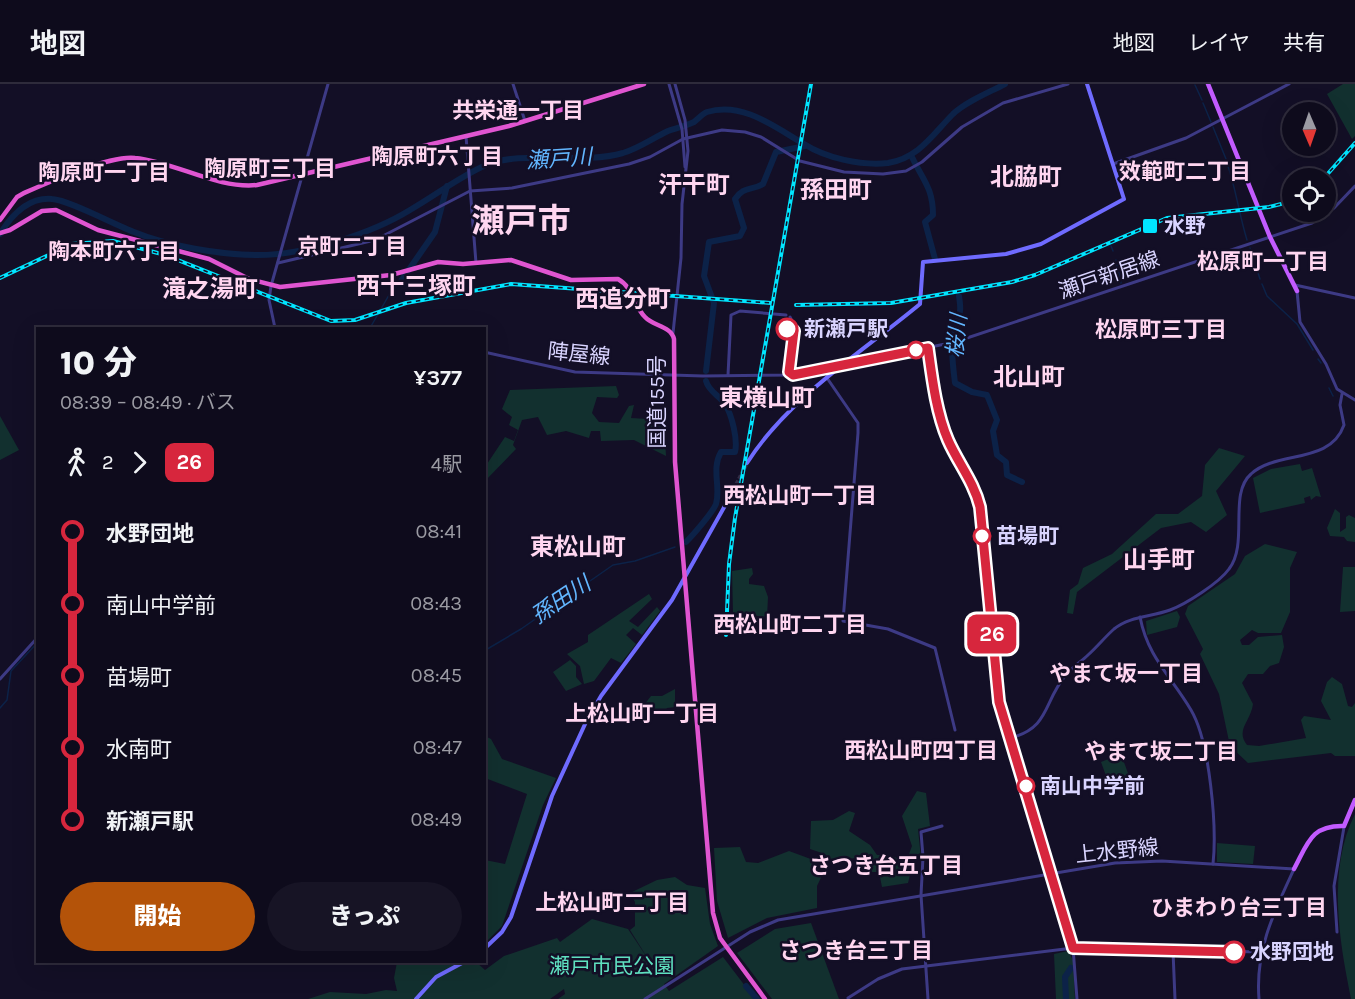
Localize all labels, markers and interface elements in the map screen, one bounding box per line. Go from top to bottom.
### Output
text: 地図 [30,27,86,60]
text: 地図 [1113,31,1155,55]
text: レイヤ [1188,31,1250,55]
text: 共有 [1283,31,1325,55]
district label: 共栄通一丁目 [452,98,584,124]
north arrow [1282,102,1336,156]
map controls [1282,102,1336,222]
district label: 陶原町六丁目 [371,144,503,170]
water label: 瀬戸川 [525,144,595,174]
district label: 陶原町三丁目 [204,156,336,182]
district label: 效範町二丁目 [1119,159,1251,185]
district label: 陶原町一丁目 [38,160,170,186]
district label: 北脇町 [990,163,1062,191]
button: locate [1282,168,1336,222]
district label: 汗干町 [658,171,730,199]
district label: 孫田町 [800,176,872,204]
district label: 瀬戸市 [472,202,571,240]
place label: 水野 [1164,214,1206,238]
marker: 水野 [1141,217,1159,235]
district label: 京町二丁目 [297,234,407,260]
district label: 陶本町六丁目 [48,239,180,265]
street label: 瀬戸新居線 [1055,247,1163,303]
district label: 松原町一丁目 [1197,249,1329,275]
district label: 西十三塚町 [356,272,476,300]
district label: 滝之湯町 [162,275,258,303]
district label: 西追分町 [575,285,671,313]
water label: 桜川 [942,311,972,359]
place label: 新瀬戸駅 [804,317,888,341]
district label: 松原町三丁目 [1095,317,1227,343]
marker: 新瀬戸駅 [776,318,798,340]
street label: 陣屋線 [546,339,612,369]
unlabelled marker [907,341,925,359]
text: 10 分 [60,344,137,382]
street label: 国道155号 [645,355,669,449]
district label: 北山町 [993,363,1065,391]
text: ¥377 [414,365,462,391]
district label: 東横山町 [719,384,815,412]
text: 08:39 – 08:49 · バス [60,391,236,414]
icon: walk [60,446,93,479]
icon: forward [123,446,156,479]
text: 26 [177,450,202,474]
text: 2 [102,451,114,474]
text: 4駅 [431,453,462,476]
district label: 西松山町一丁目 [723,483,877,509]
text: 08:41 [415,520,462,543]
text: 水野団地 [106,521,194,547]
place label: 苗場町 [996,524,1059,548]
marker: 苗場町 [973,527,991,545]
district label: 東松山町 [530,533,626,561]
district label: 山手町 [1123,546,1195,574]
water label: 孫田川 [526,570,597,629]
text: 08:43 [410,592,462,615]
text: 南山中学前 [106,593,216,619]
district label: 西松山町二丁目 [713,612,867,638]
line badge: 26 [965,614,1019,654]
text: 26 [979,622,1005,646]
district label: やまて坂一丁目 [1049,661,1203,687]
text: 08:45 [411,664,462,687]
text: 苗場町 [106,665,172,691]
district label: 上松山町一丁目 [565,701,719,727]
text: 08:47 [413,736,462,759]
text: 水南町 [106,737,172,763]
district label: 西松山町四丁目 [844,738,998,764]
district label: やまて坂二丁目 [1084,739,1238,765]
place label: 南山中学前 [1040,774,1145,798]
marker: 南山中学前 [1017,777,1035,795]
text: 08:49 [410,808,462,831]
text: 新瀬戸駅 [106,809,194,835]
street label: 上水野線 [1074,835,1160,867]
district label: さつき台五丁目 [809,853,963,879]
button: 開始 [60,882,255,951]
button: きっぷ [267,882,462,951]
district label: 上松山町二丁目 [535,890,689,916]
district label: ひまわり台三丁目 [1151,895,1327,921]
district label: さつき台三丁目 [779,938,933,964]
place label: 水野団地 [1250,940,1334,964]
marker: 水野団地 [1223,941,1245,963]
park label: 瀬戸市民公園 [549,954,675,978]

